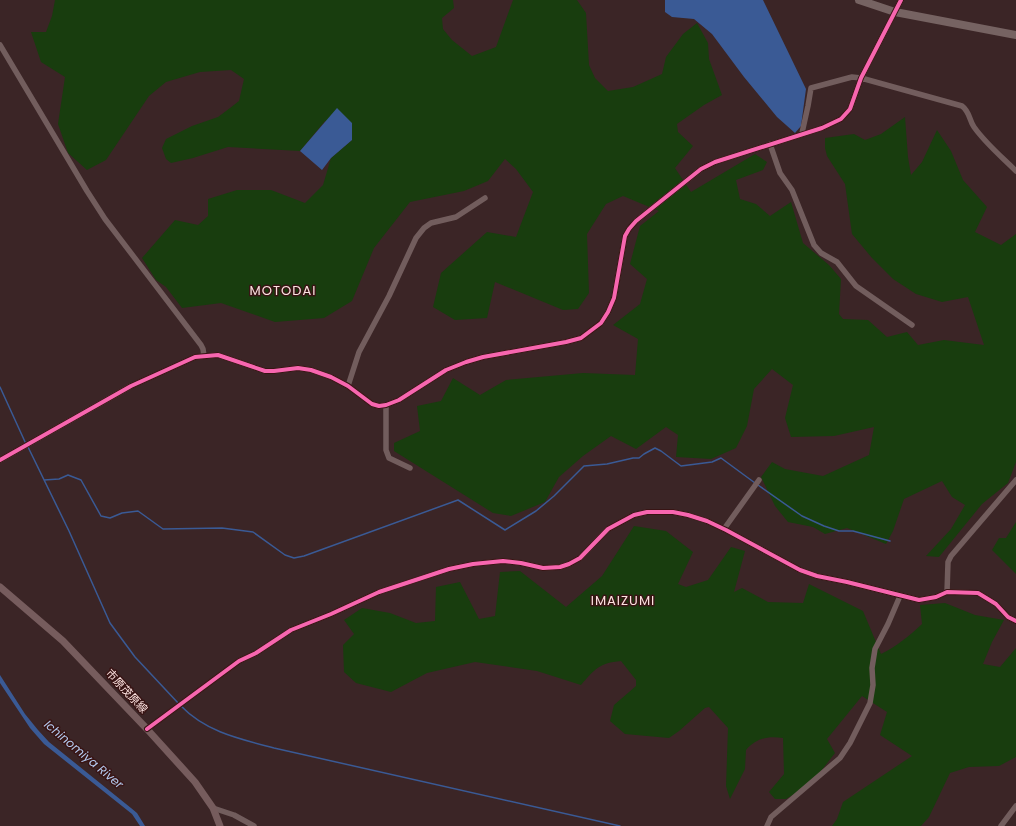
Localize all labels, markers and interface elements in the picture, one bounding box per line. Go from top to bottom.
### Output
district label: MOTODAI [250,281,316,300]
district label: IMAIZUMI [591,591,655,610]
street label: 市原茂原線 [102,665,152,717]
water label: Ichinomiya River [41,716,128,793]

